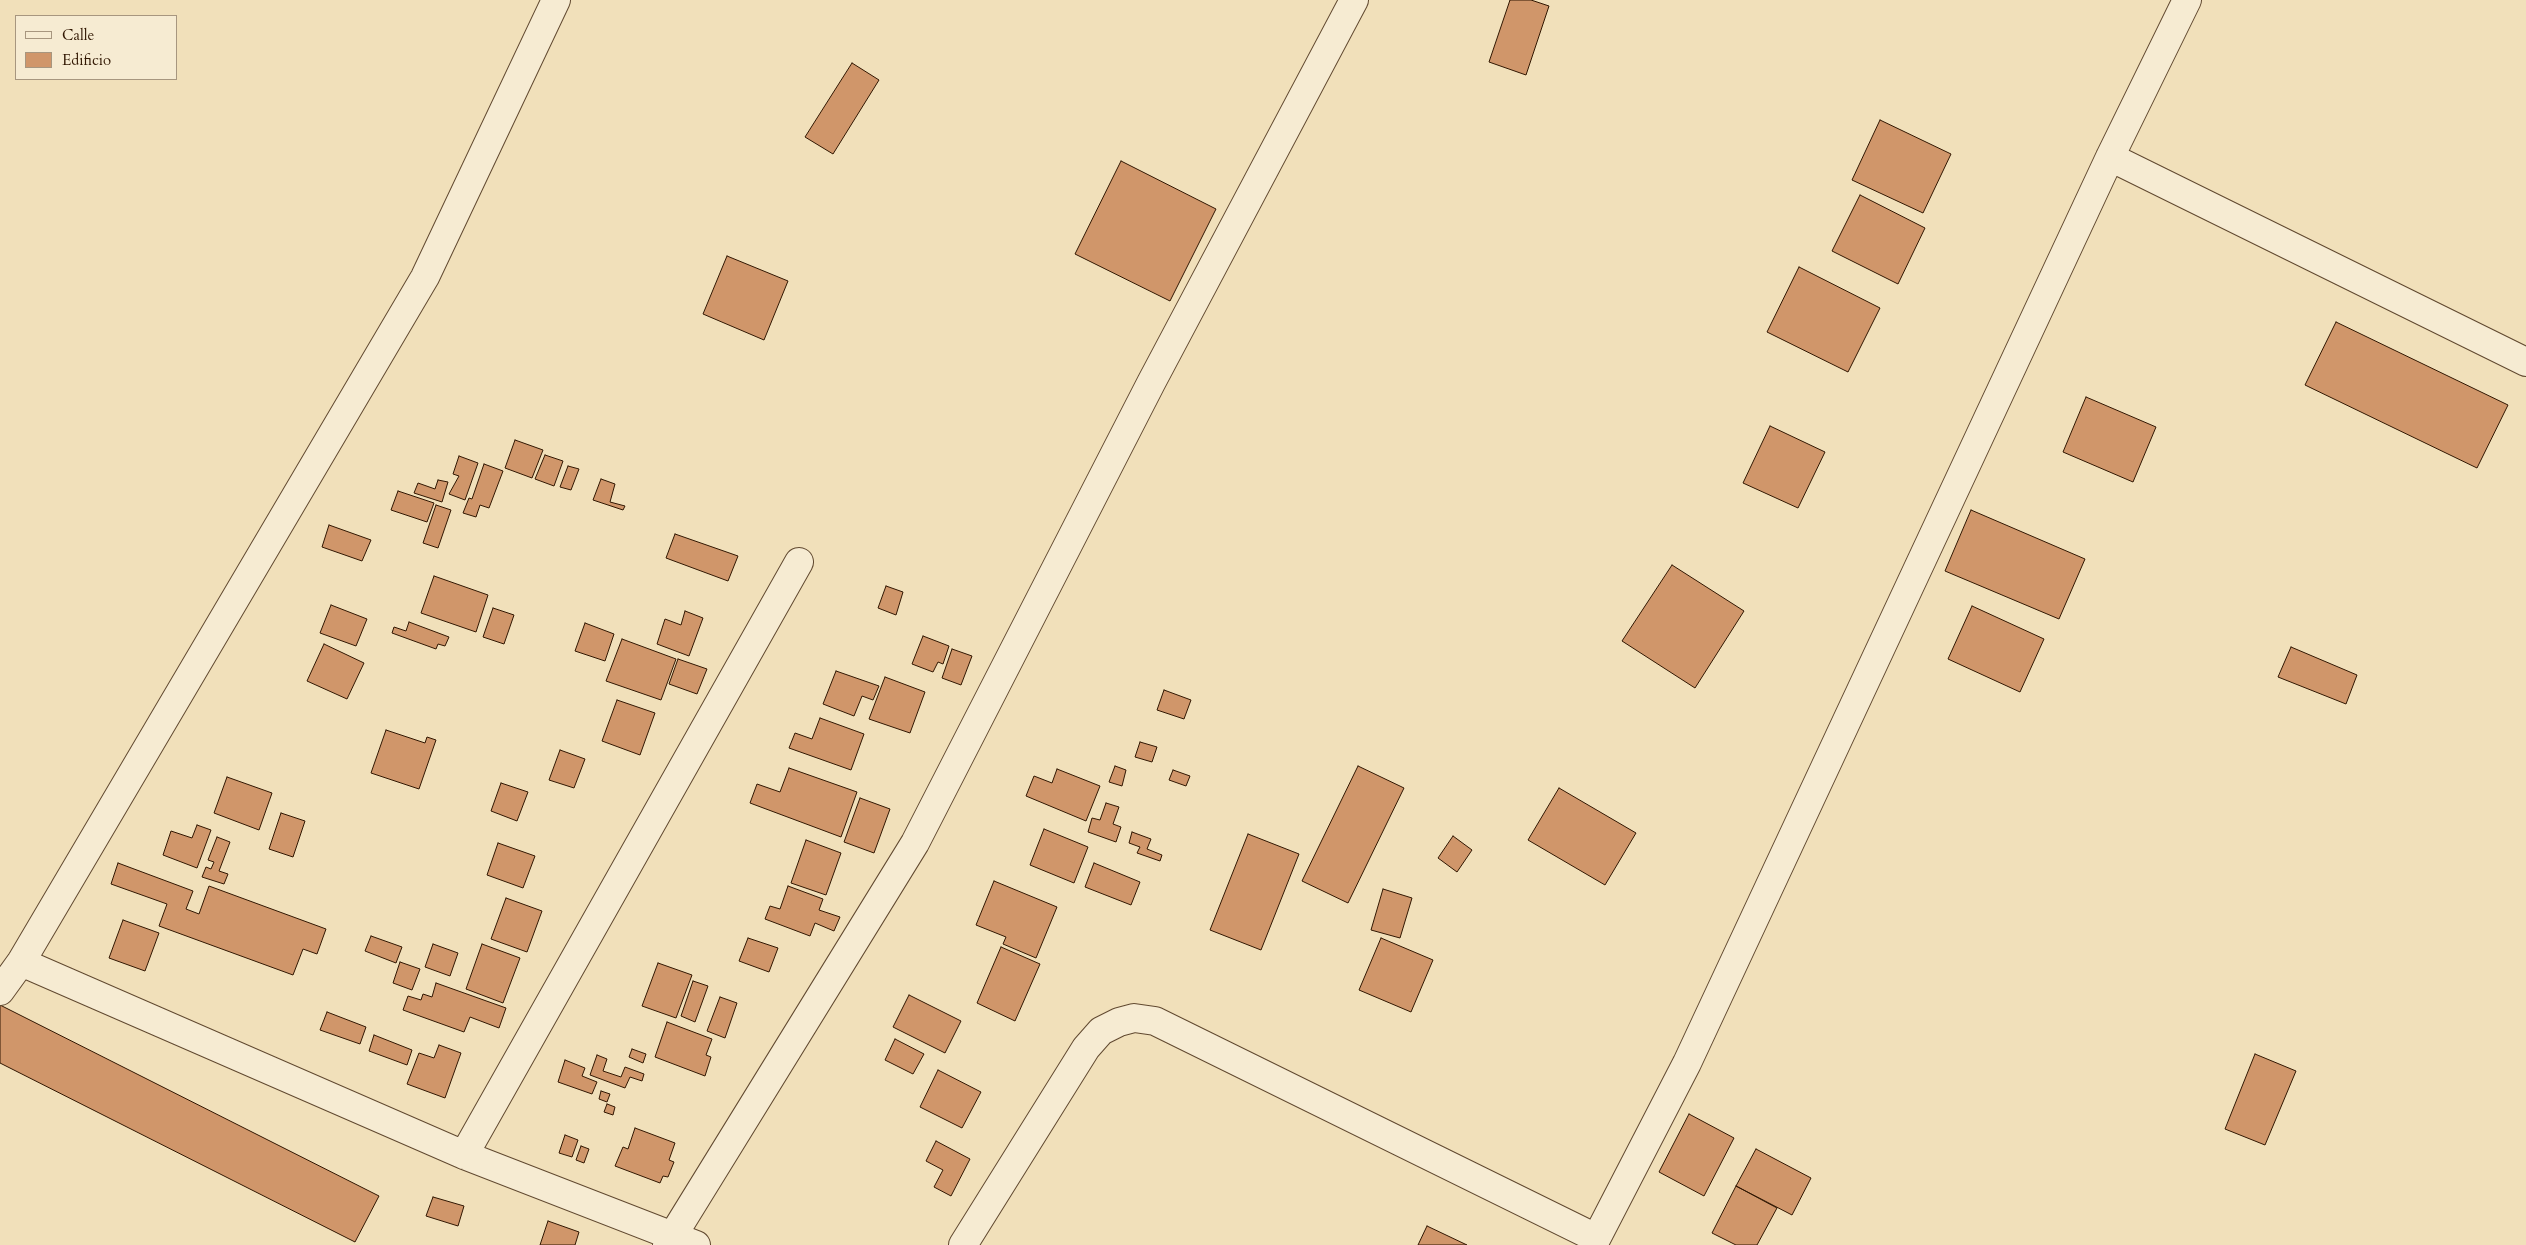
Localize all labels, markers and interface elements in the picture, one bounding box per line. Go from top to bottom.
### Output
legend [15,15,178,80]
text: Calle [62,25,94,45]
text: Edificio [62,50,111,70]

